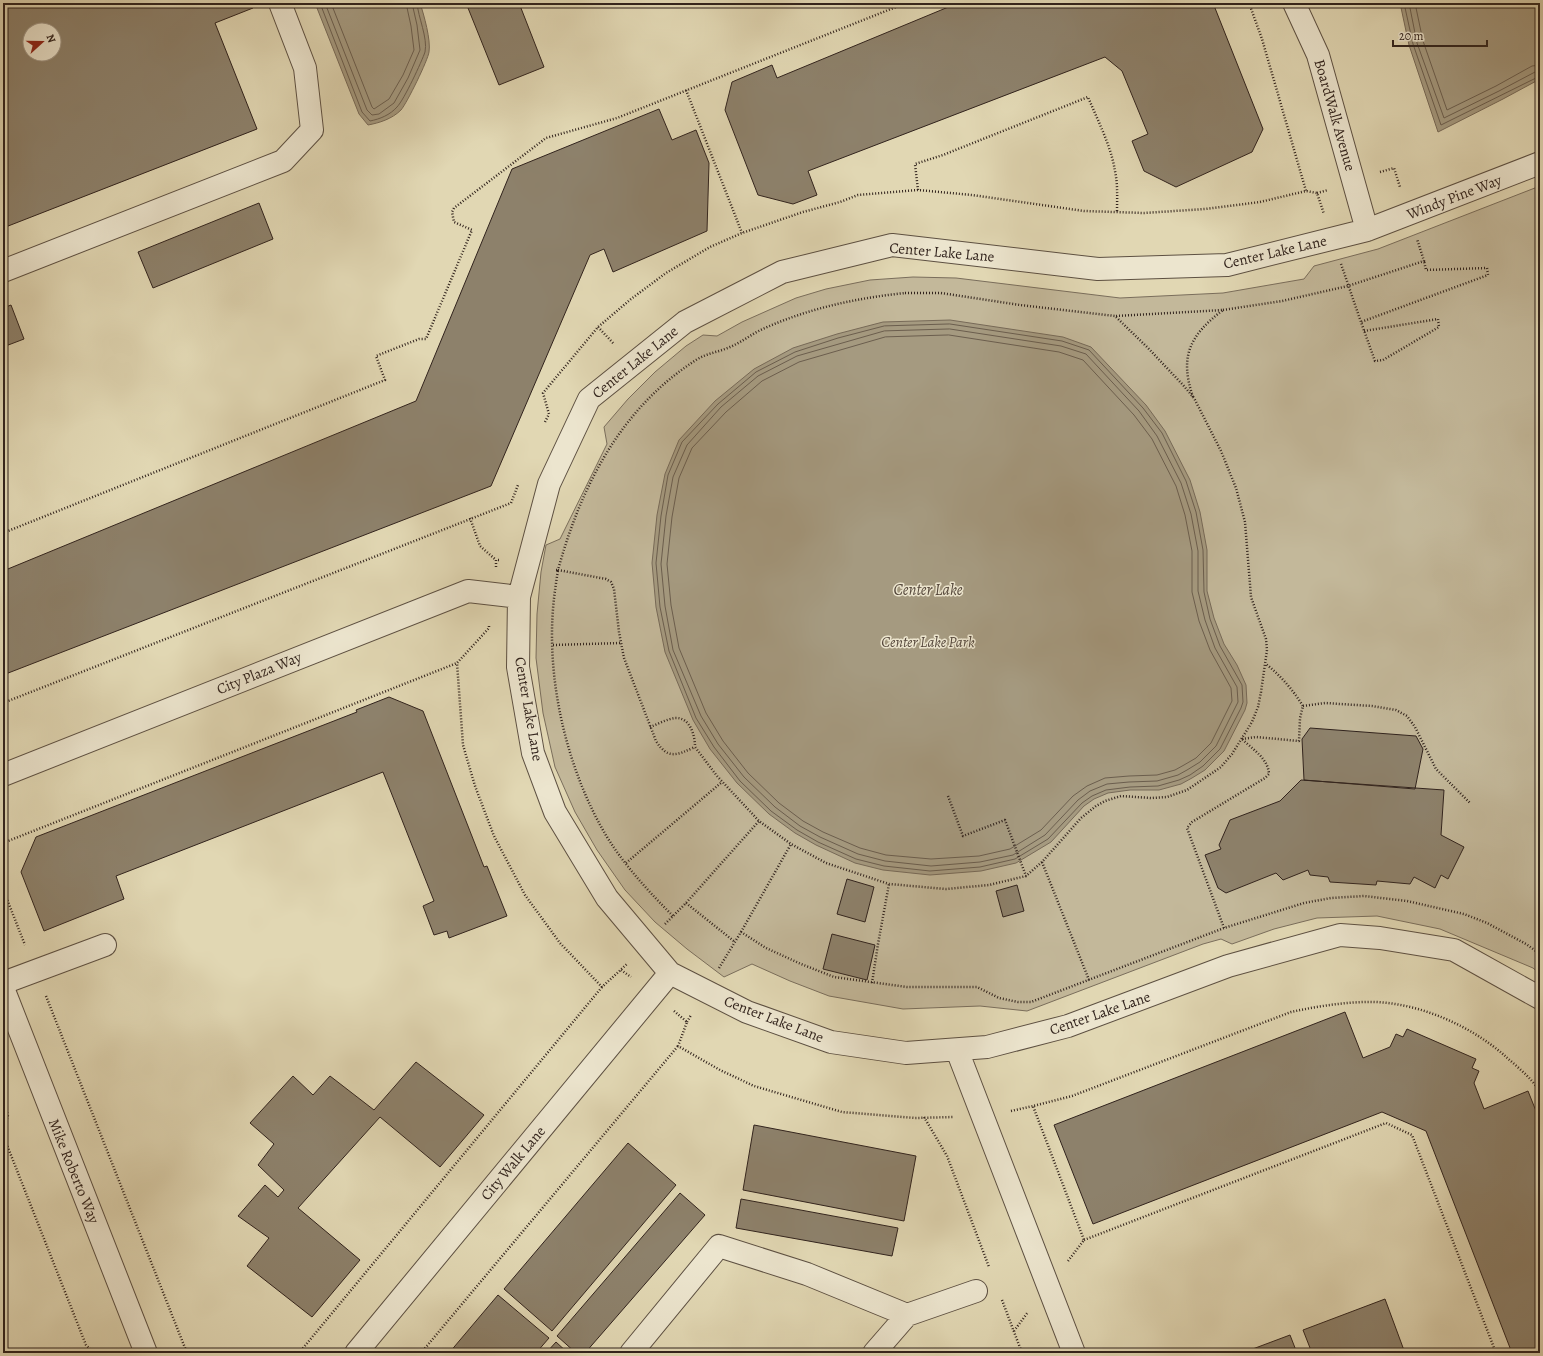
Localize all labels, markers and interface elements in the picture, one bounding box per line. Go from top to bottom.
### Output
north arrow [22,22,62,62]
scale bar [1393,22,1487,48]
text: 20 m [1399,28,1423,44]
text: N [42,32,59,45]
street label: BoardWalk Avenue [1309,57,1361,174]
street label: Windy Pine Way [1403,170,1505,225]
street label: Center Lake Lane [1221,230,1329,274]
street label: Center Lake Lane [889,237,996,267]
street label: Center Lake Lane [588,321,682,403]
water label: Center Lake [893,579,963,601]
park label: Center Lake Park [881,632,975,652]
street label: City Plaza Way [214,647,305,699]
street label: Center Lake Lane [510,655,548,763]
street label: Center Lake Lane [1047,986,1153,1040]
street label: Center Lake Lane [721,991,827,1047]
street label: Mike Roberto Way [44,1116,104,1227]
street label: City Walk Lane [476,1121,550,1204]

